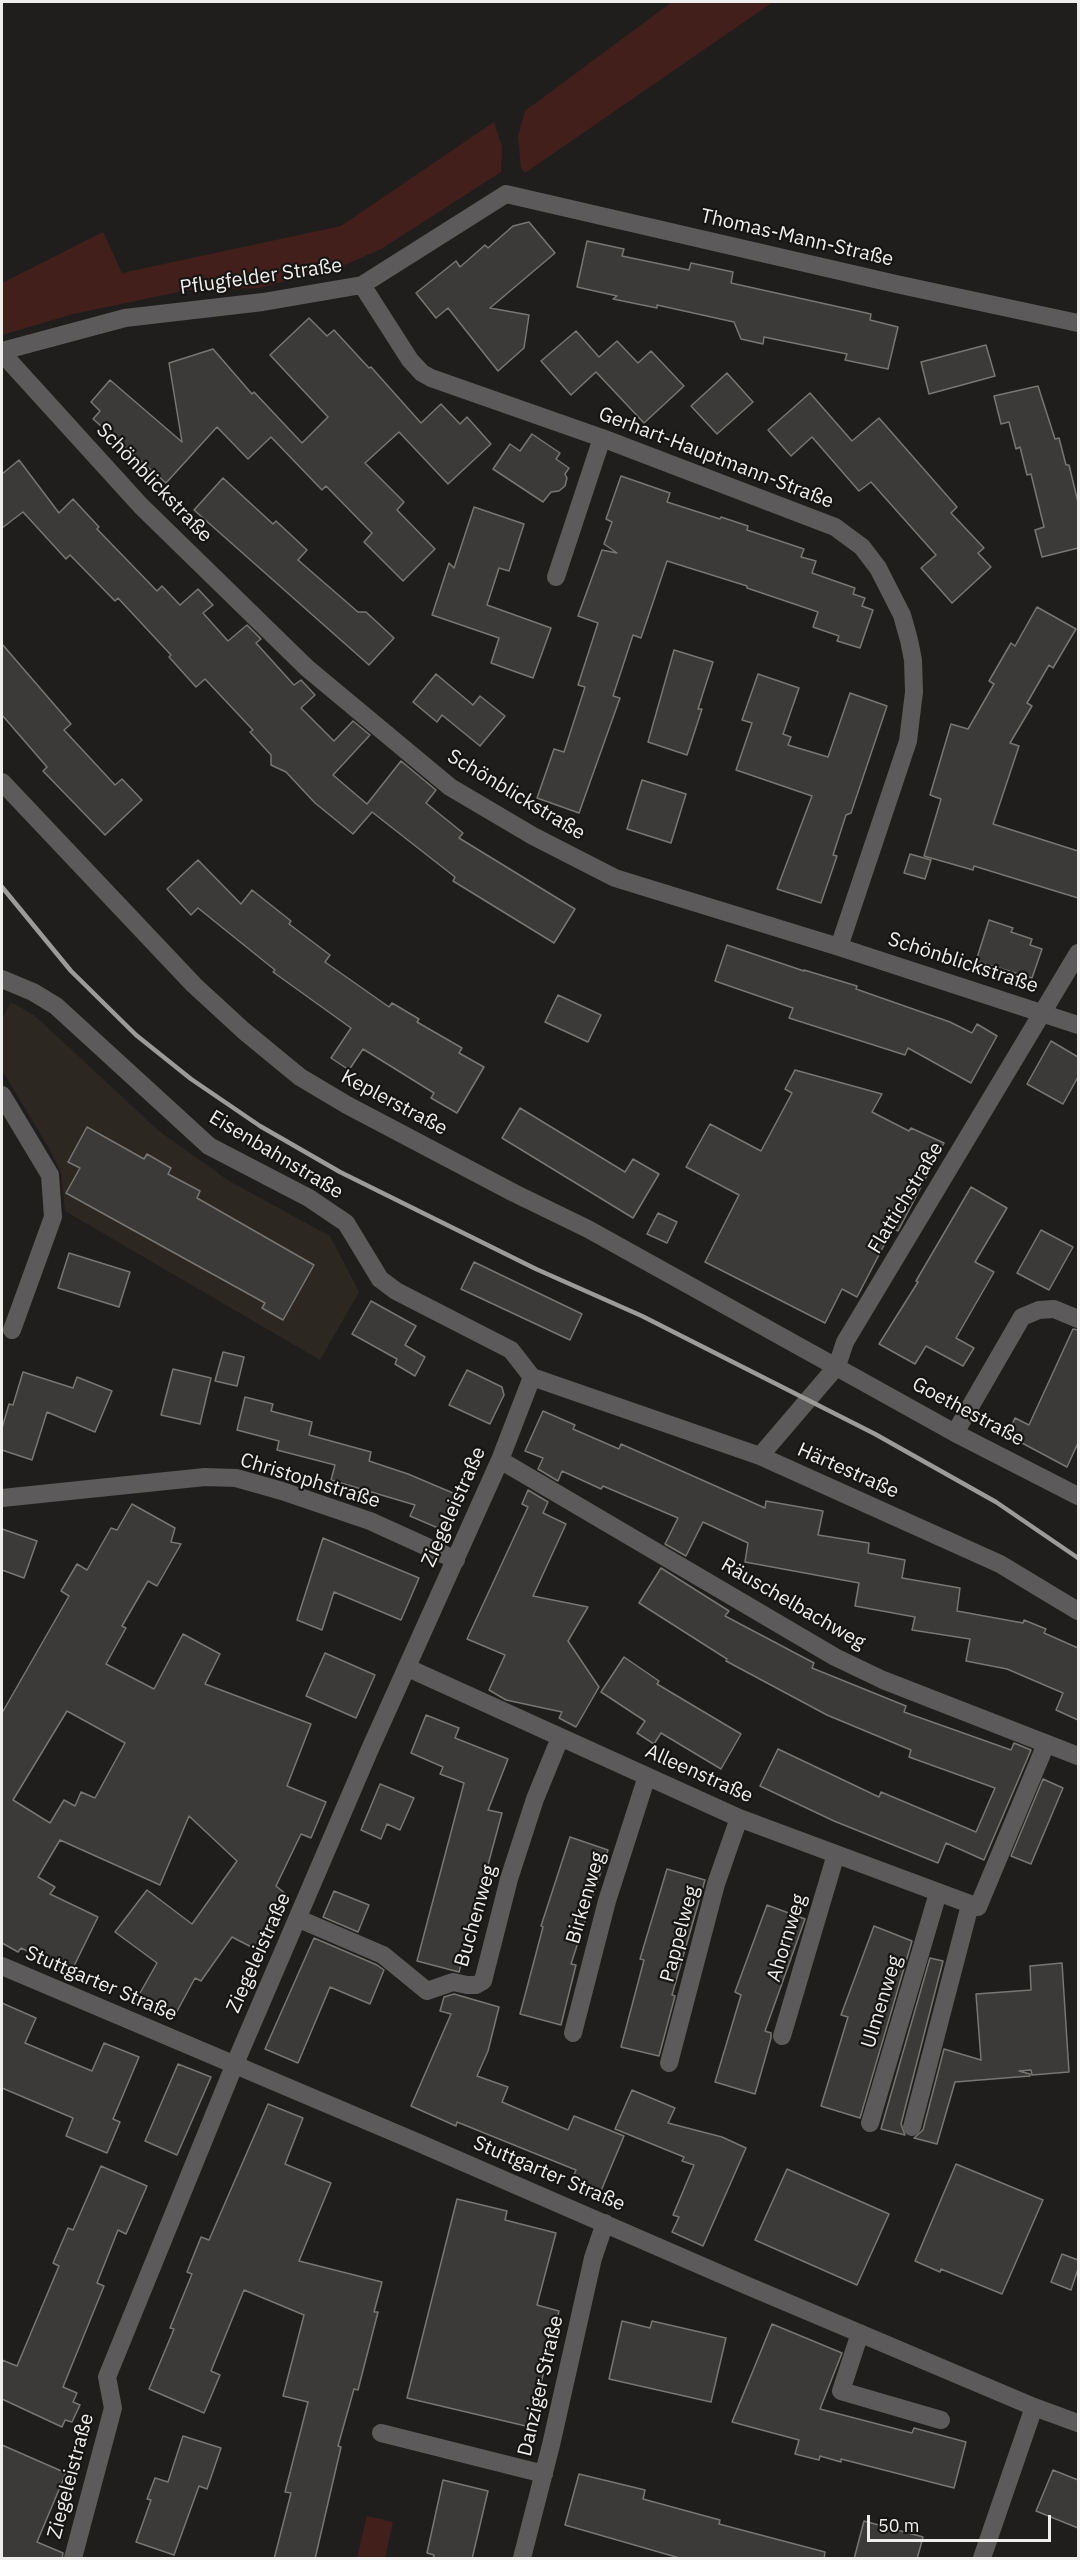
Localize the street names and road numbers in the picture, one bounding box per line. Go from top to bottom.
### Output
street label: Thomas-Mann-Straße [698,204,896,272]
street label: Pflugfelder Straße [178,254,344,300]
street label: Gerhart-Hauptmann-Straße [595,402,837,514]
street label: Schönblickstraße [91,418,217,548]
street label: Schönblickstraße [443,744,589,846]
street label: Schönblickstraße [885,927,1041,999]
street label: Keplerstraße [337,1065,451,1141]
street label: Eisenbahnstraße [205,1106,347,1204]
street label: Flattichstraße [863,1138,949,1258]
street label: Goethestraße [908,1372,1028,1452]
street label: Härtestraße [794,1438,902,1504]
street label: Ziegeleistraße [417,1443,491,1571]
street label: Christophstraße [237,1448,383,1514]
street label: Räuschelbachweg [717,1553,869,1655]
street label: Alleenstraße [641,1740,757,1808]
street label: Birkenweg [561,1849,611,1947]
street label: Buchenweg [450,1862,502,1970]
street label: Pappelweg [656,1883,704,1985]
street label: Ziegeleistraße [222,1889,296,2017]
street label: Ahornweg [762,1891,812,1985]
street label: Stuttgarter Straße [21,1941,181,2027]
street label: Ulmenweg [857,1953,907,2051]
street label: Stuttgarter Straße [469,2131,629,2217]
street label: Danziger Straße [513,2313,569,2459]
street label: Ziegeleistraße [43,2411,99,2541]

